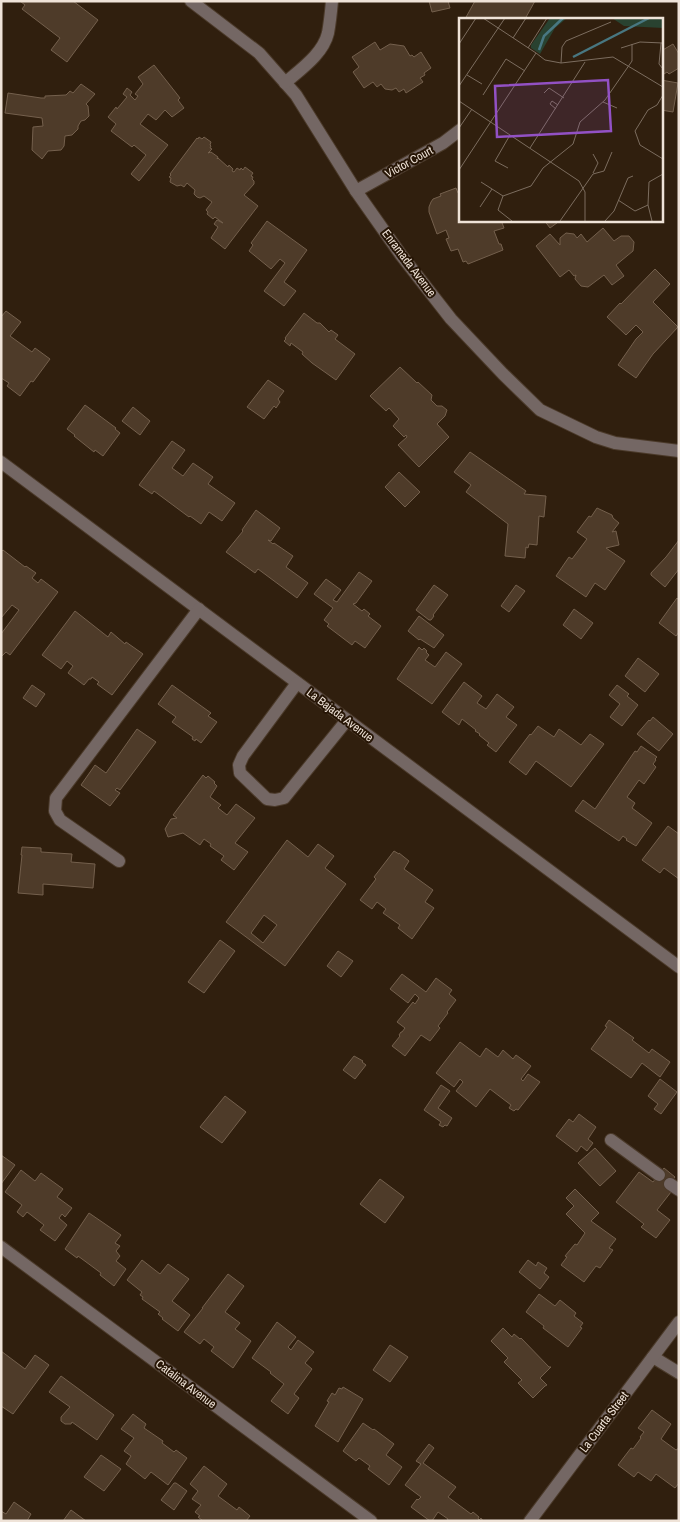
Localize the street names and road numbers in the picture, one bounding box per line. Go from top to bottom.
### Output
street label: Victor Court [382,142,436,182]
street label: Enramada Avenue [378,226,440,300]
street label: La Bajada Avenue [303,685,377,745]
street label: Catalina Avenue [152,1356,220,1412]
street label: La Cuarta Street [576,1388,632,1456]

